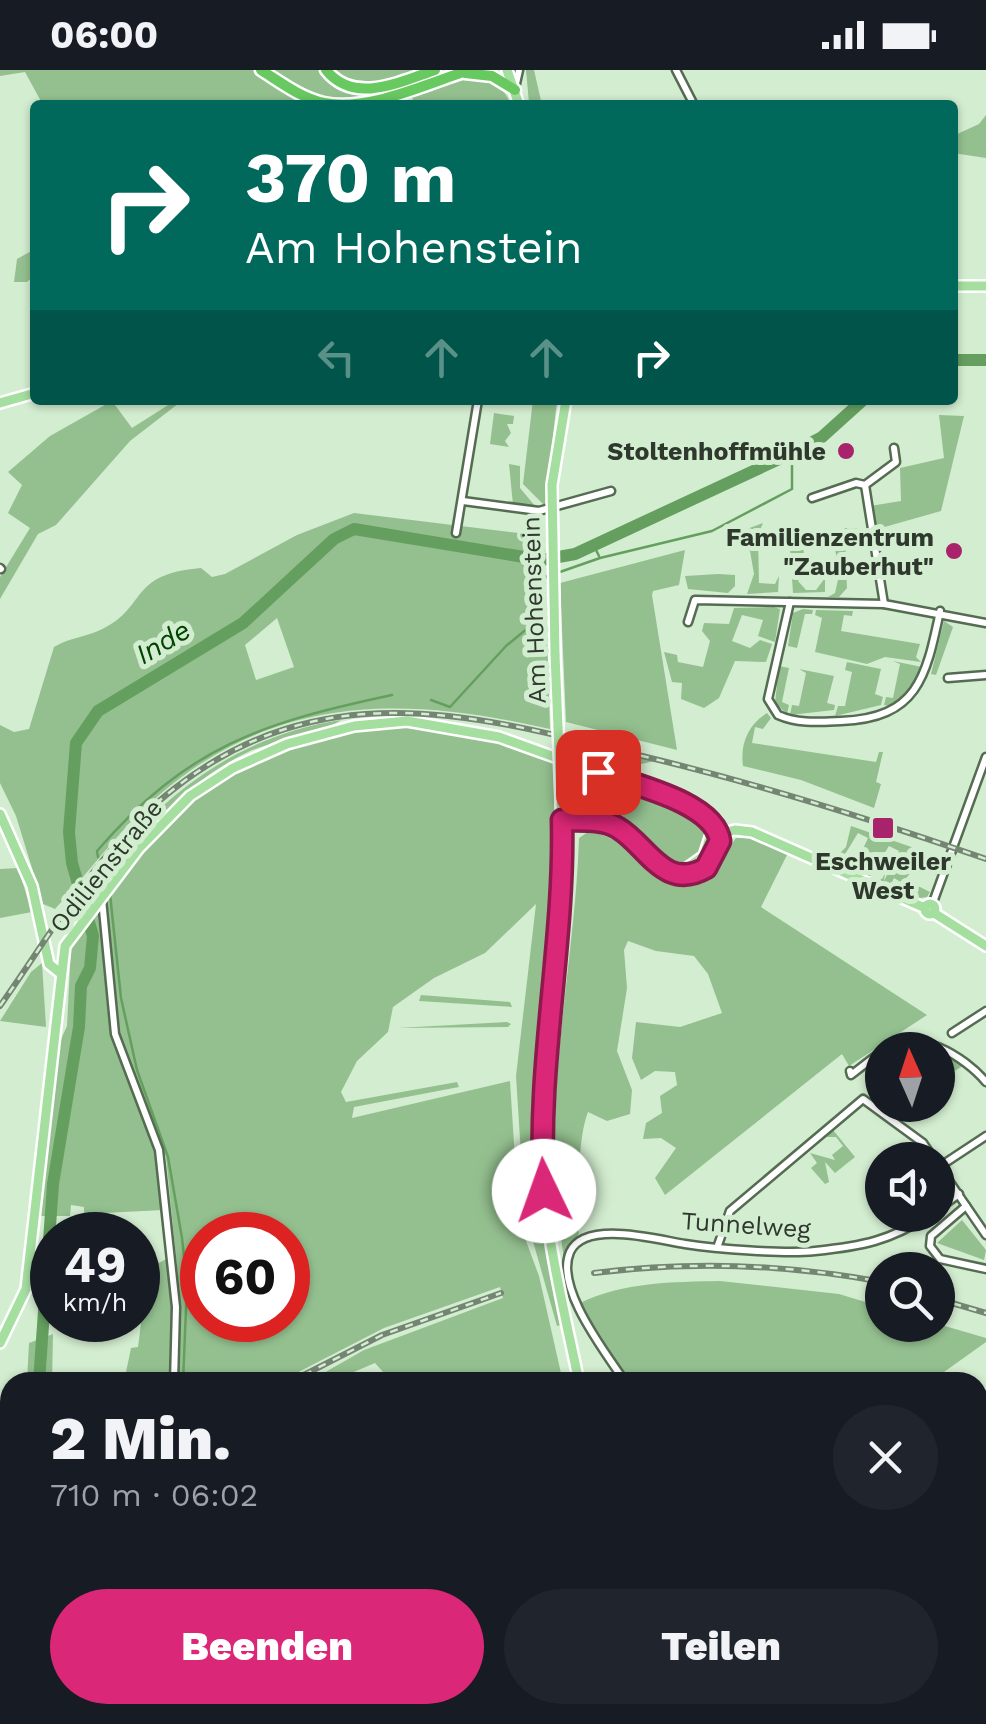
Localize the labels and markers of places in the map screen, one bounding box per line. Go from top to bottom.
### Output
place label: Stoltenhoffmühle [607,437,826,466]
marker: Stoltenhoffmühle [835,440,857,462]
place label: Familienzentrum "Zauberhut" [726,523,934,581]
marker: Familienzentrum "Zauberhut" [943,540,965,562]
pin [556,730,641,815]
marker: Eschweiler West [870,815,896,841]
place label: Eschweiler West [815,847,951,905]

